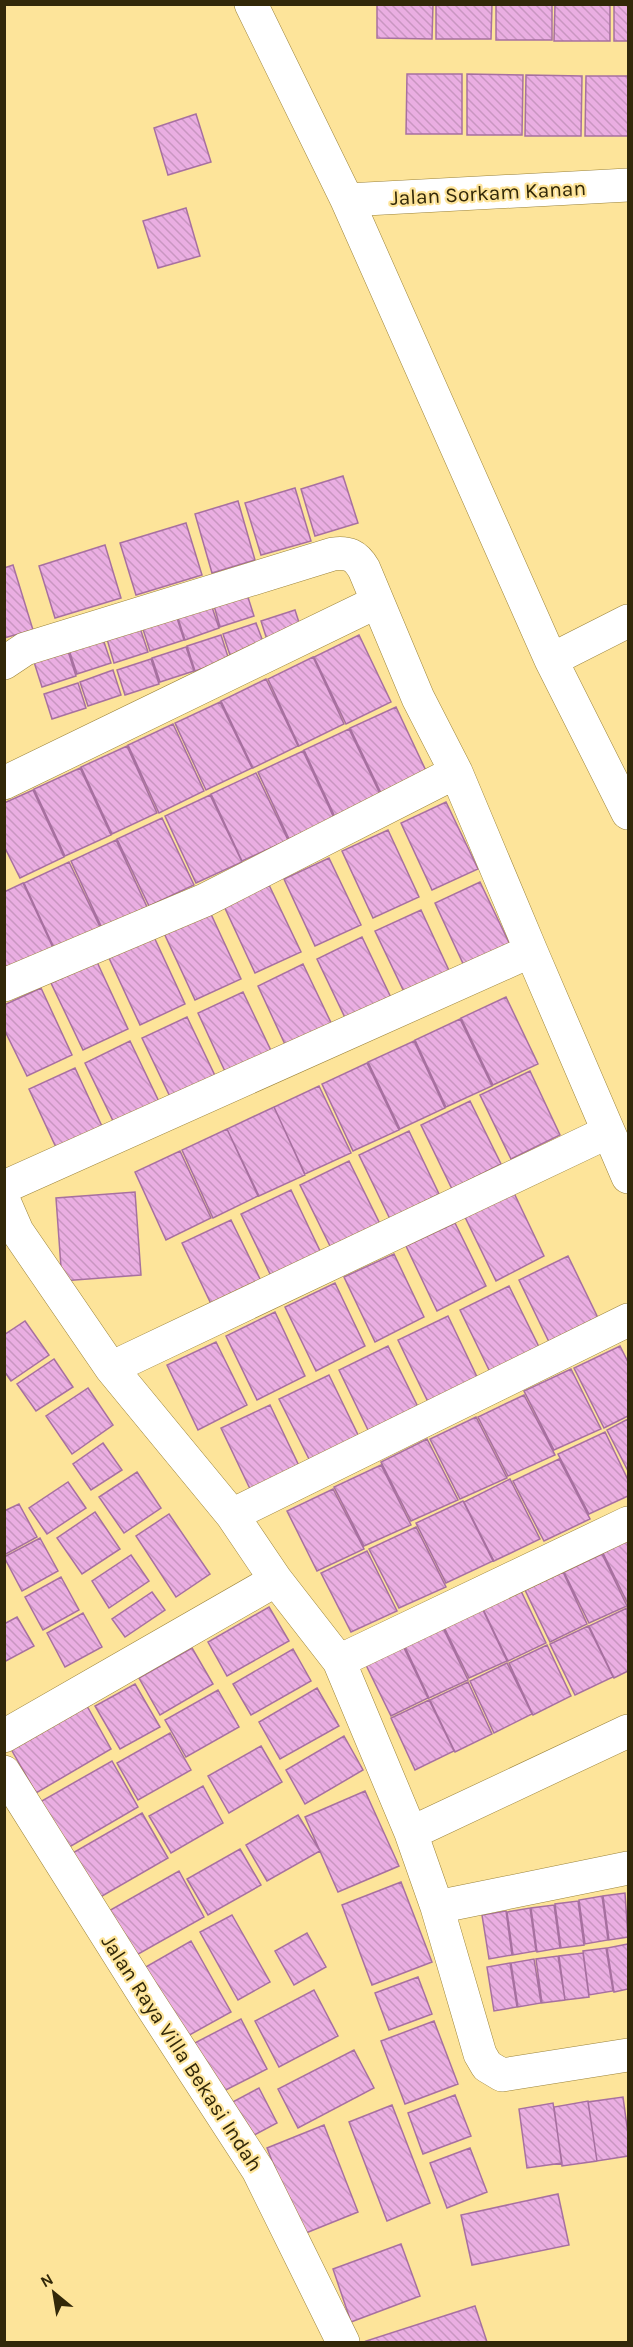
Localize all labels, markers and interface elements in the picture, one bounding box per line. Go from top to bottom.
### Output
street label: Jalan Sorkam Kanan [389,176,587,210]
street label: Jalan Raya Villa Bekasi Indah [97,1930,267,2176]
north arrow [24,2263,84,2323]
text: N [37,2269,56,2292]

